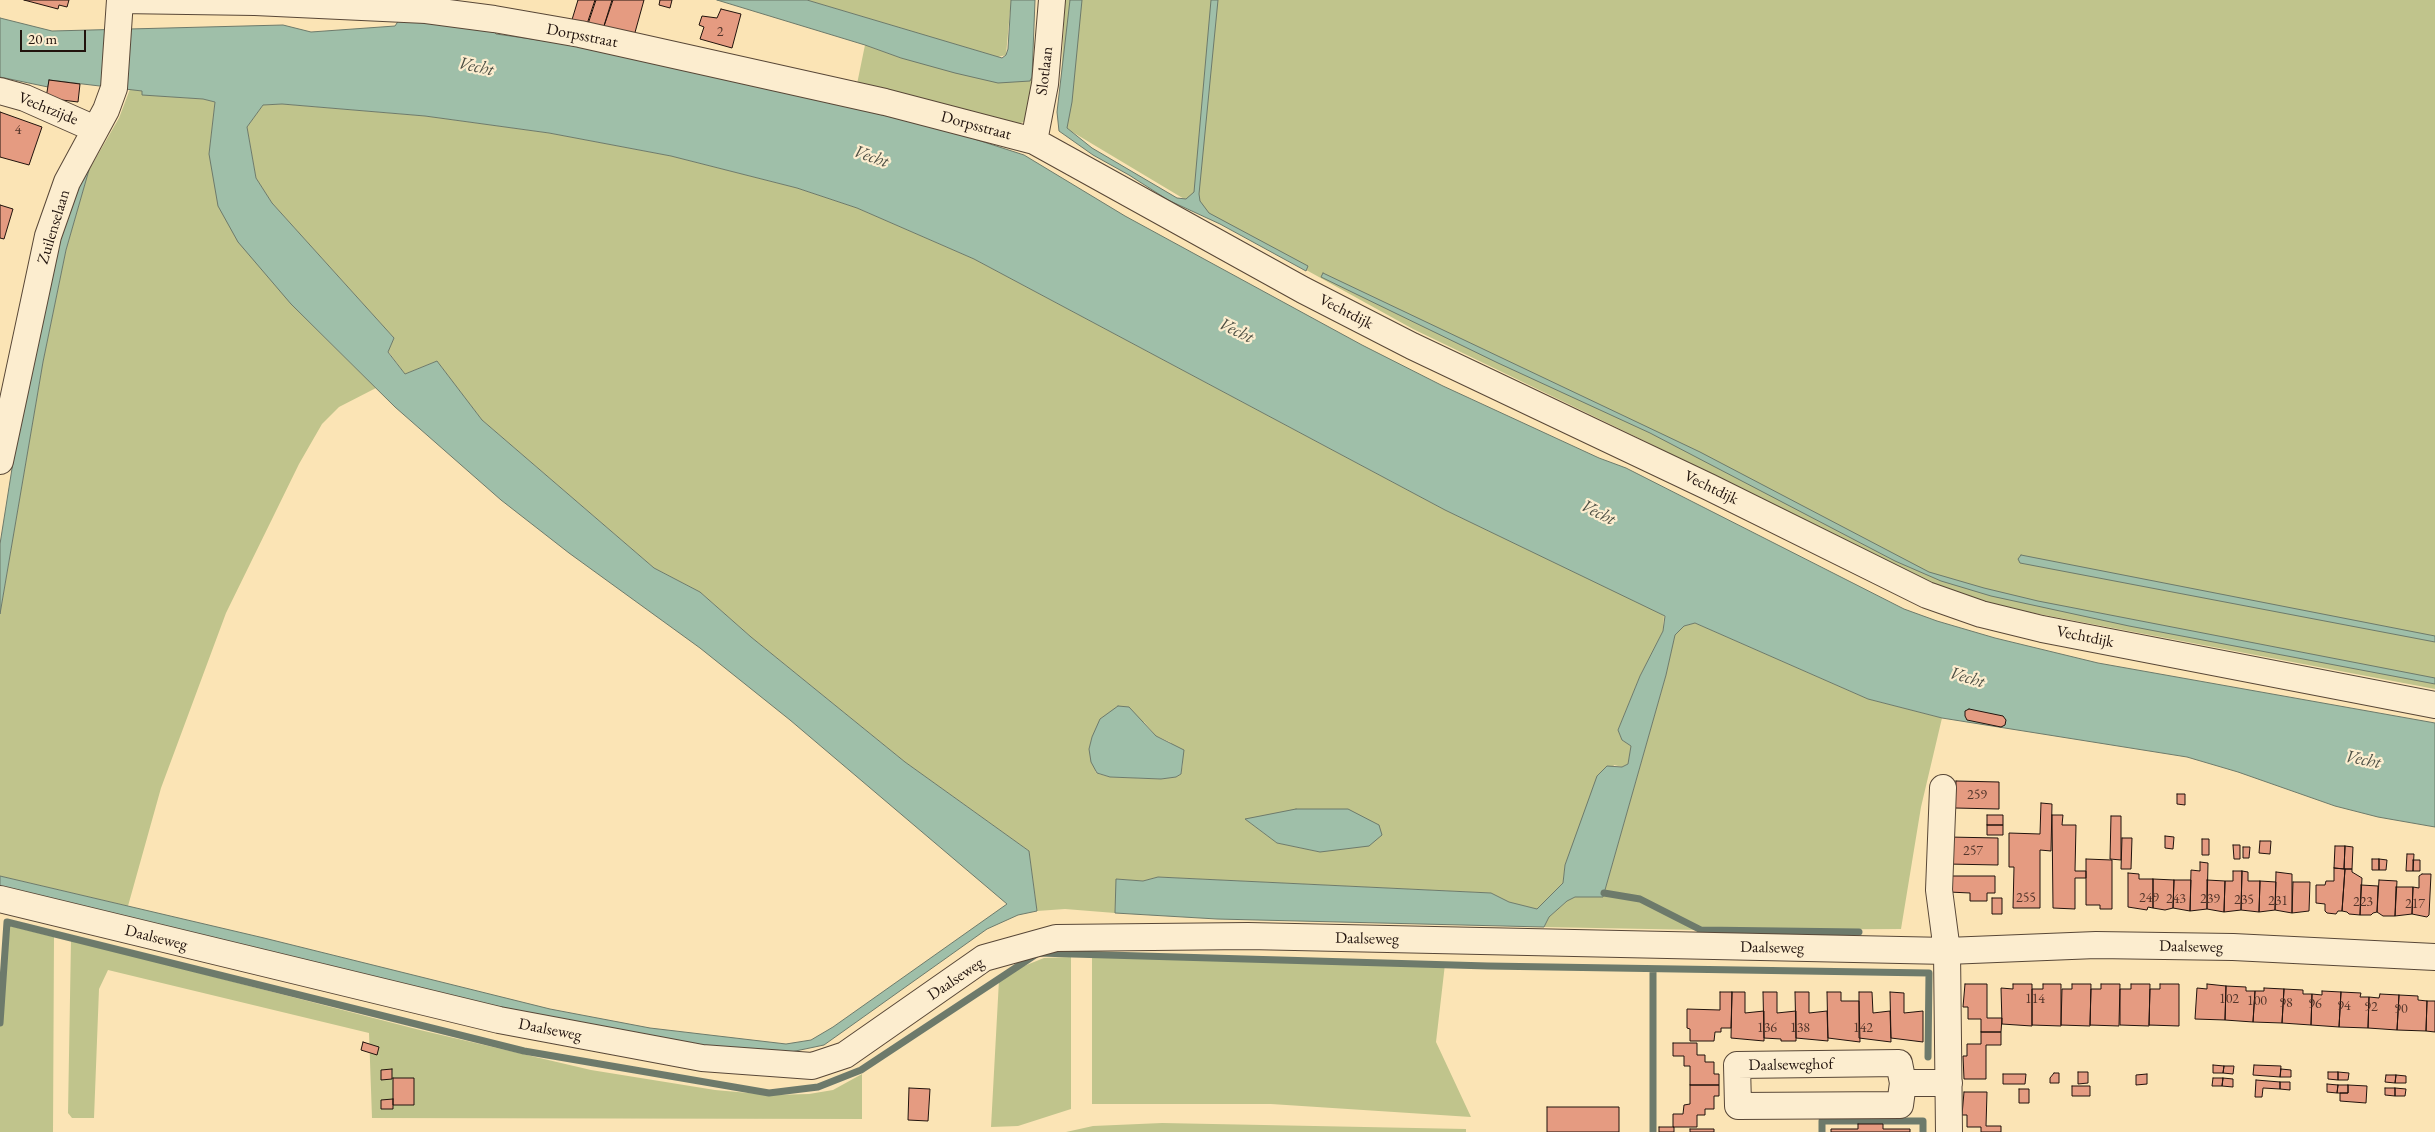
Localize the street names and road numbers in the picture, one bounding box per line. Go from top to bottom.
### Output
street label: Dorpsstraat [545,20,619,52]
street label: Slotlaan [1032,45,1058,97]
street label: Vechtzijde [15,88,81,130]
street label: Dorpsstraat [939,107,1013,145]
street label: Zuilenselaan [34,187,74,267]
street label: Vechtdijk [1316,290,1376,334]
street label: Vechtdijk [1681,467,1741,509]
street label: Vechtdijk [2055,622,2115,652]
street label: Daalseweg [123,921,189,955]
street label: Daalseweg [1335,929,1399,949]
street label: Daalseweg [2159,937,2223,957]
street label: Daalseweg [1740,938,1804,958]
street label: Daalseweg [924,953,988,1005]
street label: Daalseweg [517,1014,583,1046]
street label: Daalseweghof [1748,1055,1834,1075]

